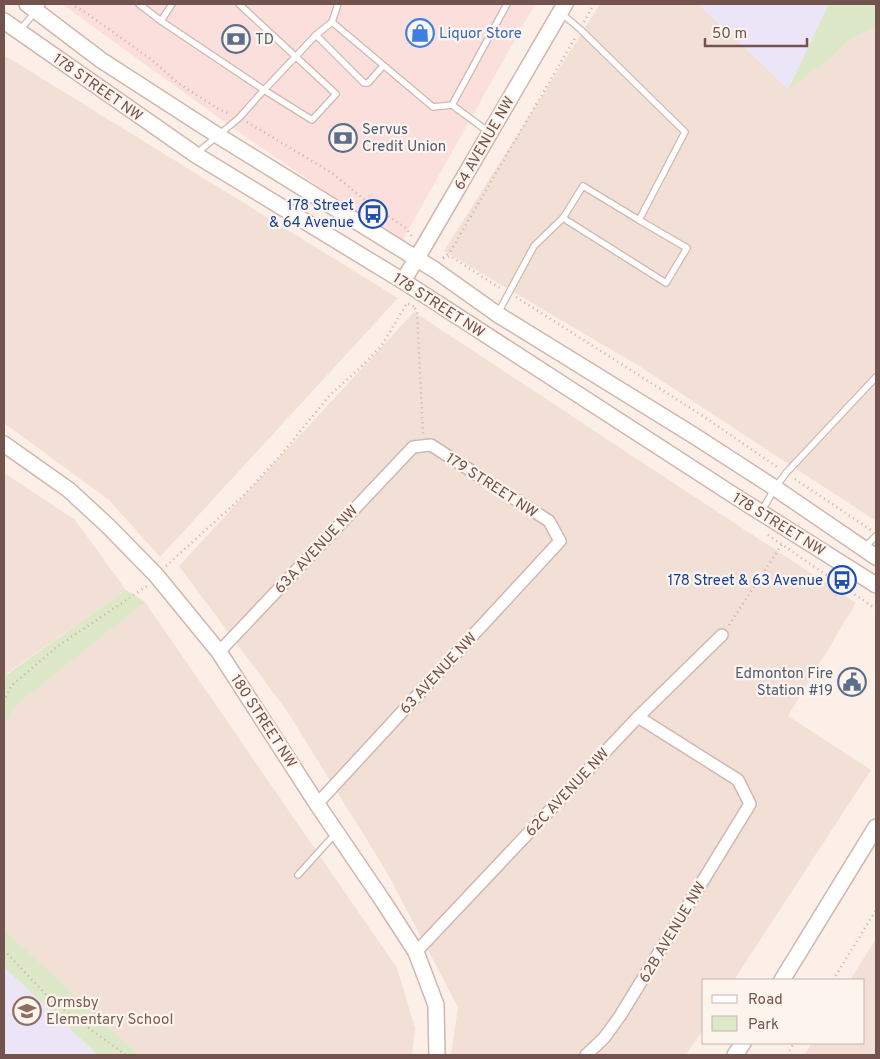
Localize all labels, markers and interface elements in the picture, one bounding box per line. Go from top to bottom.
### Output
scale bar [705,15,808,47]
shop icon: Liquor Store [405,18,435,48]
bank icon: TD [221,24,251,54]
place label: Liquor Store [439,25,522,44]
text: 50 m [712,25,747,44]
place label: TD [255,31,274,50]
street label: 178 STREET NW [48,50,146,126]
street label: 64 AVENUE NW [451,94,520,194]
place label: Servus Credit Union [362,121,446,157]
bank icon: Servus Credit Union [328,123,358,153]
place label: 178 Street & 64 Avenue [269,197,354,233]
bus stop icon: 178 Street & 64 Avenue [358,199,388,229]
street label: 178 STREET NW [389,270,488,343]
street label: 179 STREET NW [442,449,541,523]
street label: 178 STREET NW [728,489,828,561]
street label: 63A AVENUE NW [271,502,363,598]
bus stop icon: 178 Street & 63 Avenue [827,565,857,595]
place label: 178 Street & 63 Avenue [668,572,823,591]
street label: 63 AVENUE NW [396,629,482,719]
place label: Edmonton Fire Station #19 [735,665,833,701]
public building icon: Edmonton Fire Station #19 [837,667,867,697]
street label: 180 STREET NW [225,671,300,772]
street label: 62C AVENUE NW [522,745,614,841]
street label: 62B AVENUE NW [636,879,711,987]
legend [702,979,865,1044]
text: Road [748,991,783,1010]
place label: Ormsby Elementary School [46,994,173,1030]
school or university icon: Ormsby Elementary School [12,996,42,1026]
text: Park [748,1016,779,1035]

